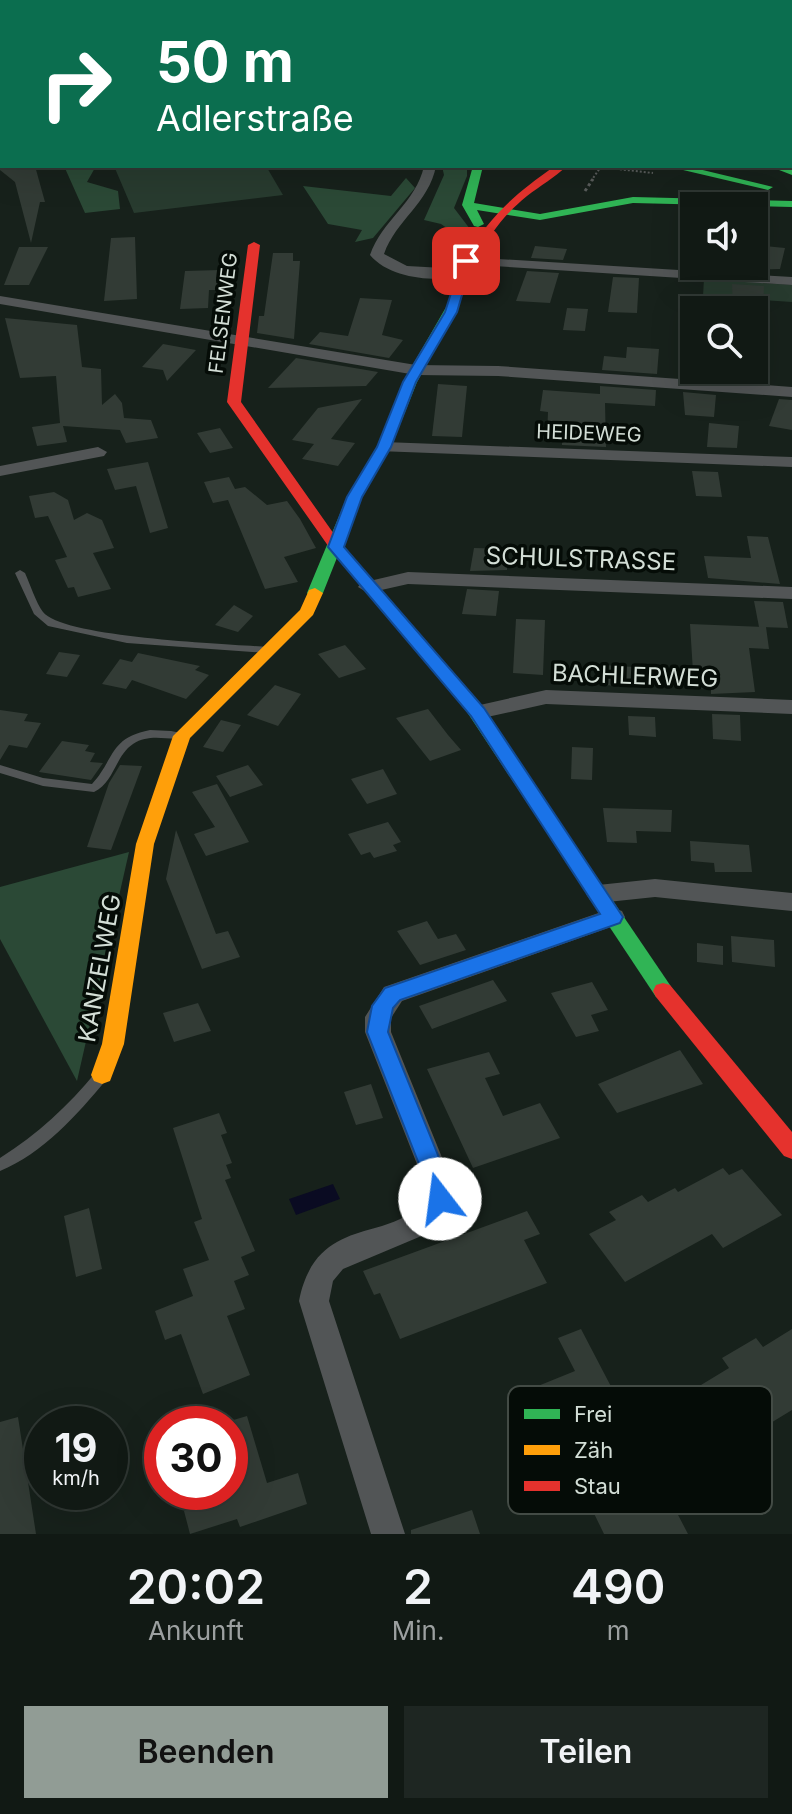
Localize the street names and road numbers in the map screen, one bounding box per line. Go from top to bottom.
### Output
street label: FELSENWEG [204,251,242,375]
street label: HEIDEWEG [536,419,642,447]
street label: SCHULSTRASSE [485,541,677,576]
street label: BACHLERWEG [551,658,719,693]
street label: KANZELWEG [72,892,127,1044]

